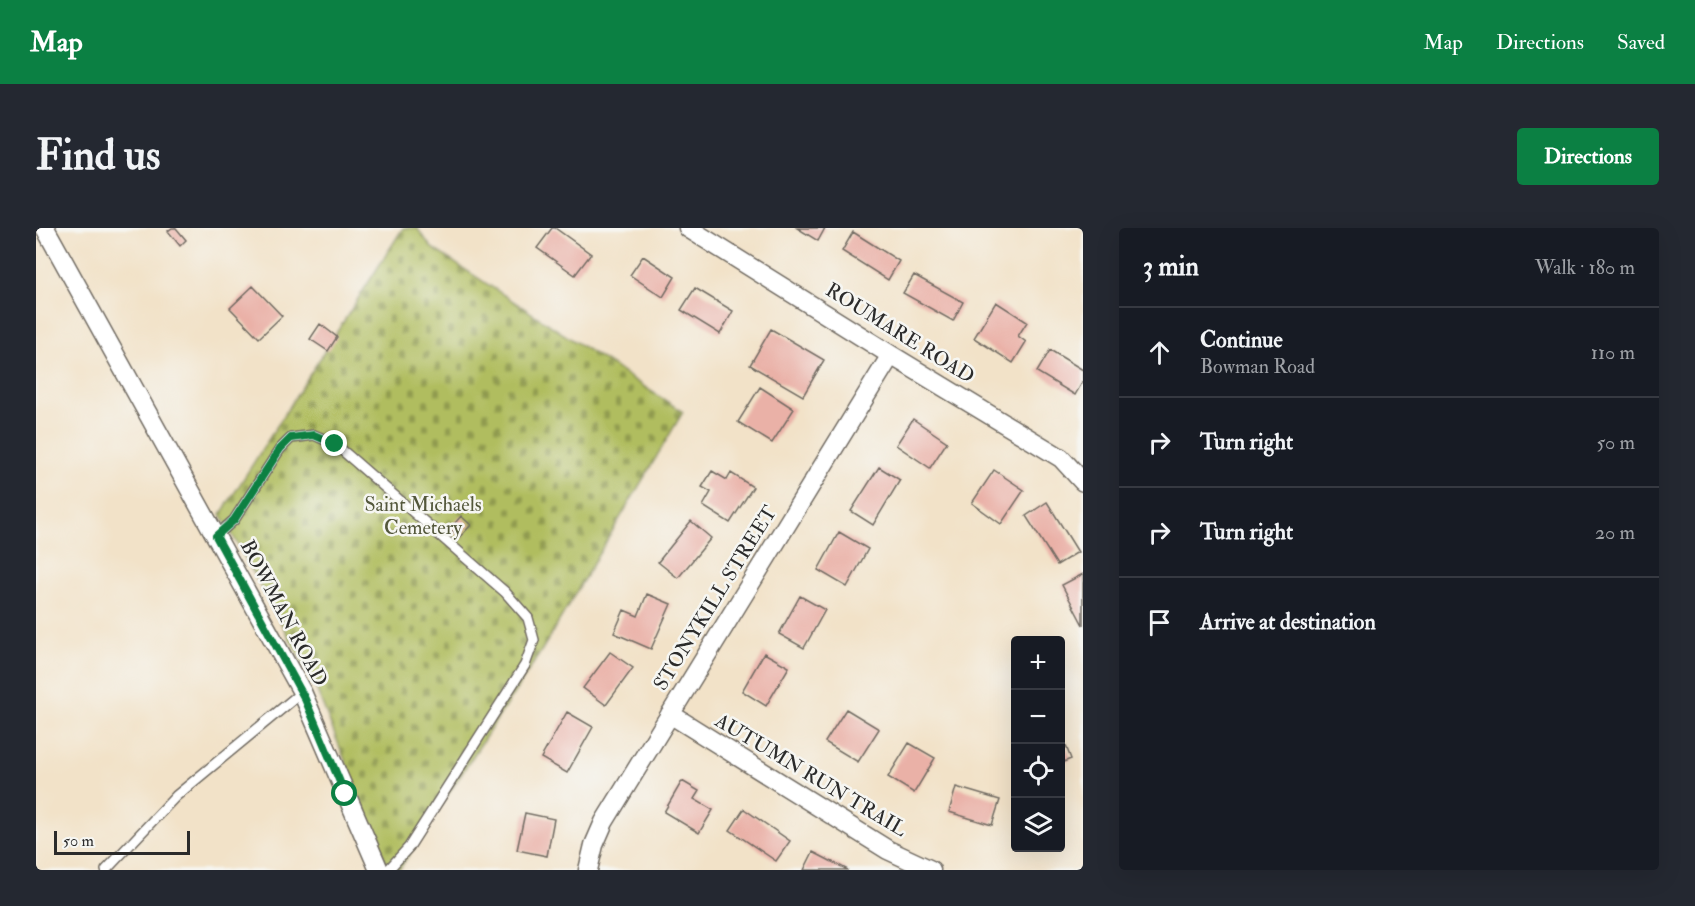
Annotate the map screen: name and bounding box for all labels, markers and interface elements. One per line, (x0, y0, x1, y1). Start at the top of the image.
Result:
text: Map (30, 25, 83, 60)
text: Map (1423, 29, 1463, 56)
text: Directions (1496, 29, 1584, 56)
text: Saved (1617, 29, 1665, 56)
button: Directions (1517, 128, 1659, 185)
text: Find us (36, 130, 160, 182)
text: 3 min (1143, 251, 1199, 283)
text: Walk · 180 m (1535, 255, 1635, 280)
street label: ROUMARE ROAD (821, 277, 979, 389)
text: Continue (1200, 326, 1283, 354)
icon: ahead (1143, 336, 1176, 369)
text: 110 m (1591, 340, 1635, 365)
text: Bowman Road (1200, 354, 1315, 379)
icon: right (1143, 426, 1176, 459)
text: Turn right (1200, 428, 1293, 456)
route end (321, 430, 347, 456)
text: 50 m (1596, 430, 1635, 455)
park label: Saint Michaels Cemetery (364, 492, 482, 540)
street label: STONYKILL STREET (648, 501, 782, 695)
icon: right (1143, 516, 1176, 549)
text: Turn right (1200, 518, 1293, 546)
text: 20 m (1595, 520, 1635, 545)
street label: BOWMAN ROAD (235, 535, 333, 691)
icon: arrive (1143, 606, 1176, 639)
text: Arrive at destination (1200, 608, 1376, 636)
map controls (1011, 636, 1065, 852)
button: + (1011, 636, 1065, 690)
button: − (1011, 690, 1065, 744)
street label: AUTUMN RUN TRAIL (710, 707, 912, 842)
button: locate (1011, 744, 1065, 798)
route start (331, 780, 357, 806)
button: layers (1011, 798, 1065, 852)
scale bar (54, 828, 190, 856)
text: 50 m (63, 831, 94, 851)

